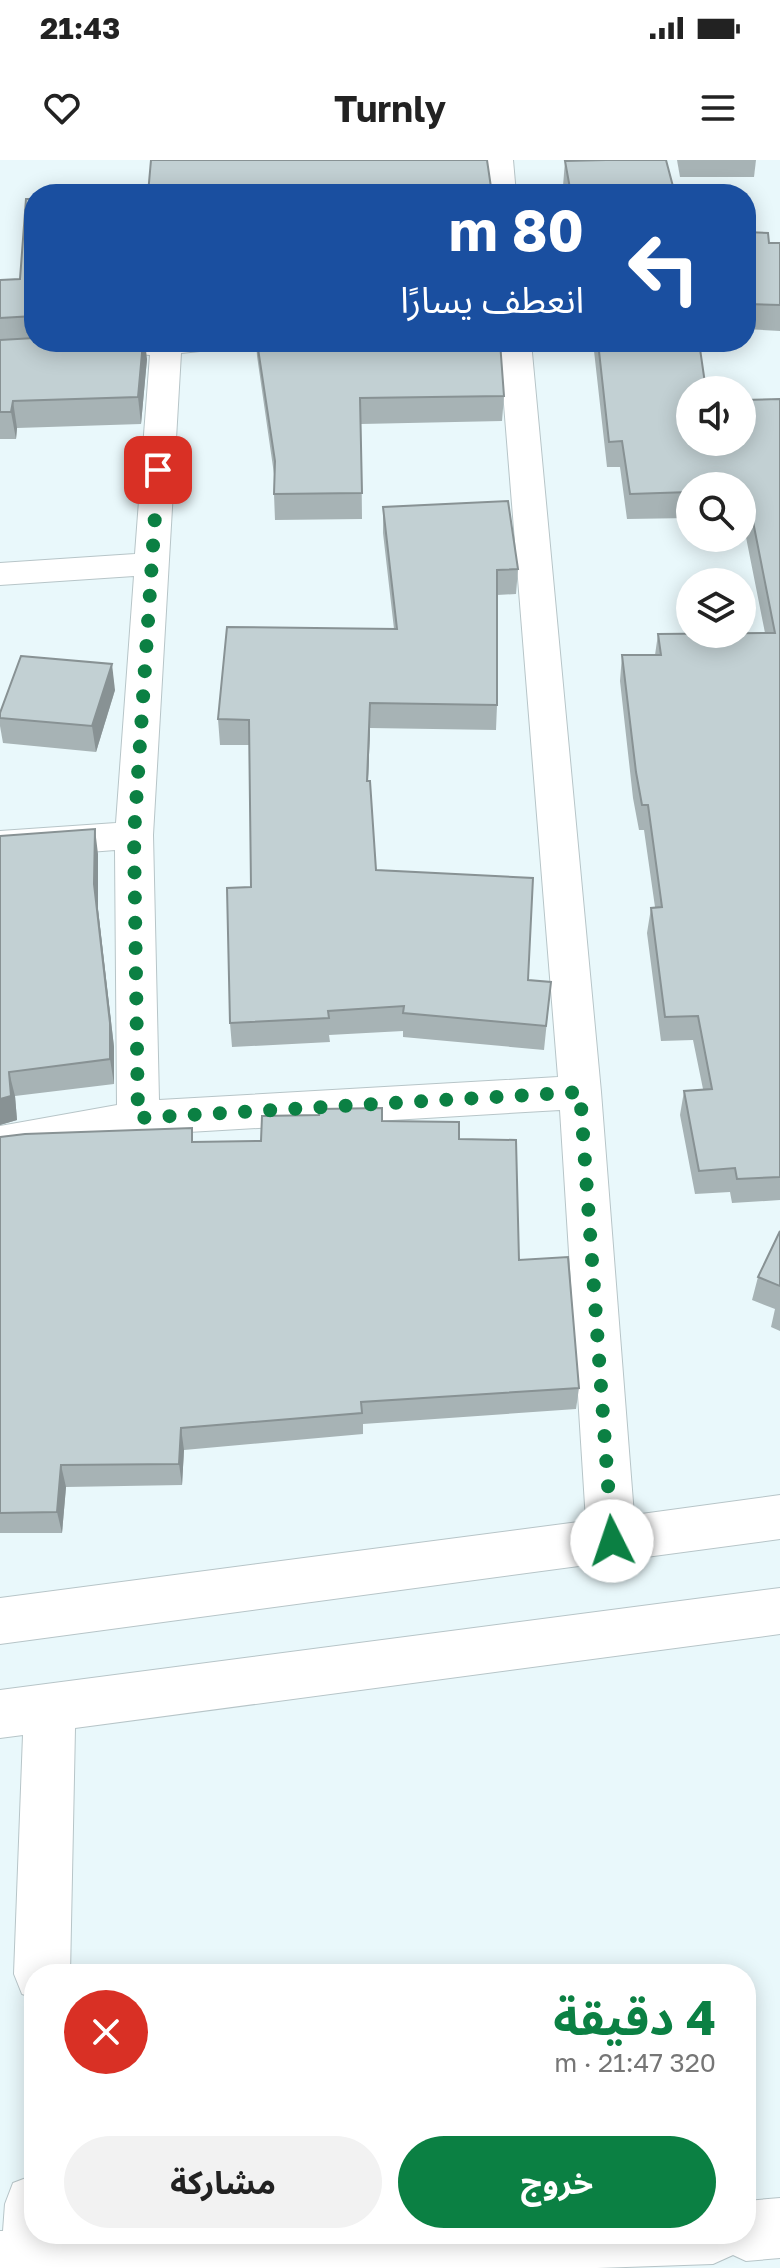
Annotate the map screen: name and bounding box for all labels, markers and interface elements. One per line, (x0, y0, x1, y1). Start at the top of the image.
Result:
text: 21:43 (40, 10, 120, 46)
icon: heart (40, 86, 84, 130)
icon: menu (696, 86, 740, 130)
text: Turnly (334, 87, 446, 130)
text: 80 m (449, 196, 584, 263)
icon: left (612, 216, 716, 320)
text: انعطف يسارًا (400, 278, 584, 321)
map controls (676, 376, 756, 648)
button: sound (676, 376, 756, 456)
pin (124, 436, 192, 504)
icon: arrive (136, 448, 180, 492)
button: search (676, 472, 756, 552)
button: layers (676, 568, 756, 648)
position arrow (570, 1499, 654, 1583)
text: 4 دقيقة (553, 1988, 716, 2046)
button: close (64, 1990, 148, 2074)
text: 320 m · 21:47 (554, 2047, 716, 2078)
button: مشاركة (64, 2136, 382, 2228)
button: خروج (398, 2136, 716, 2228)

